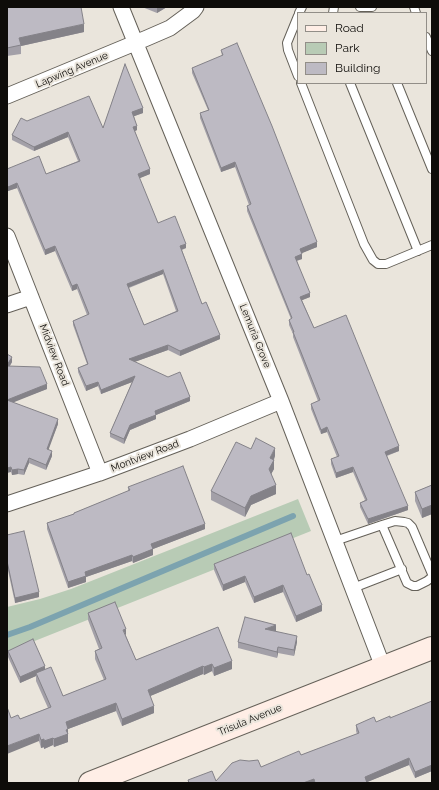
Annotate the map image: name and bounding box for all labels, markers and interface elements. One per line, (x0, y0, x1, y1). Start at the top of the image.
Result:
legend (297, 12, 427, 84)
text: Road (335, 21, 364, 35)
text: Park (335, 41, 360, 55)
street label: Lapwing Avenue (34, 49, 110, 91)
text: Building (335, 61, 381, 75)
street label: Lemuria Grove (237, 302, 273, 370)
street label: Midview Road (37, 322, 71, 388)
street label: Montview Road (109, 438, 181, 474)
street label: Trisula Avenue (216, 702, 284, 738)

